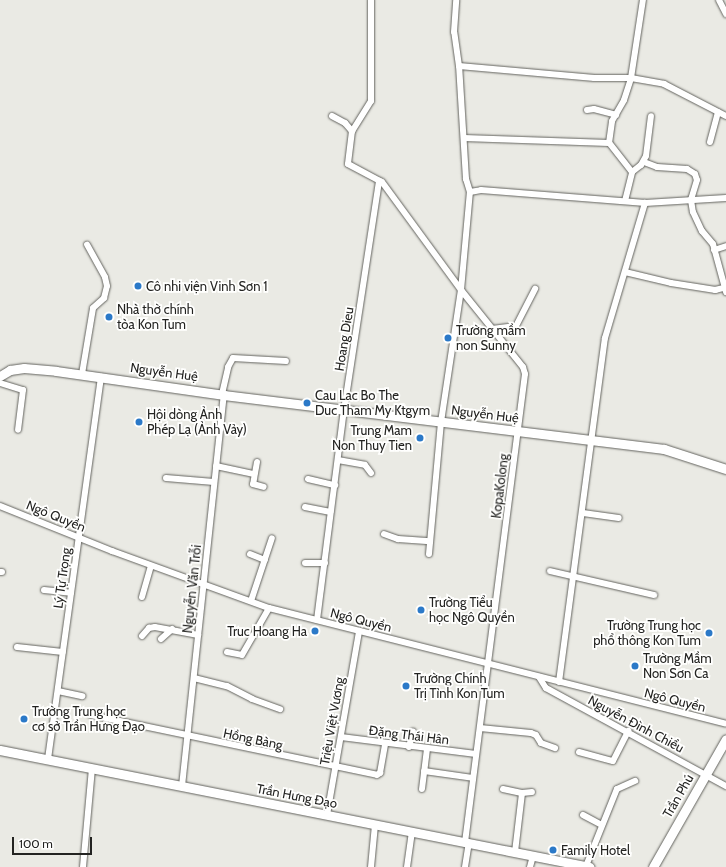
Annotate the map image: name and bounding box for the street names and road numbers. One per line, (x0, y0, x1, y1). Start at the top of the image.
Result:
street label: Hoang Dieu (331, 306, 357, 372)
street label: Nguyễn Huệ (129, 360, 199, 384)
street label: Nguyễn Huệ (450, 402, 520, 426)
street label: KopaKolong (488, 453, 512, 519)
street label: Ngô Quyền (24, 497, 88, 535)
street label: Nguyễn Văn Trỗi (180, 544, 204, 634)
street label: Lý Tự Trọng (50, 547, 74, 609)
street label: Ngô Quyền (329, 605, 393, 635)
street label: Triệu Việt Vương (317, 676, 347, 766)
street label: Ngô Quyền (643, 685, 707, 715)
street label: Nguyễn Đình Chiểu (585, 692, 687, 756)
street label: Đặng Thái Hân (368, 722, 450, 748)
street label: Hồng Bàng (222, 725, 284, 753)
street label: Trần Phú (659, 772, 697, 820)
street label: Trần Hưng Đạo (255, 781, 339, 811)

